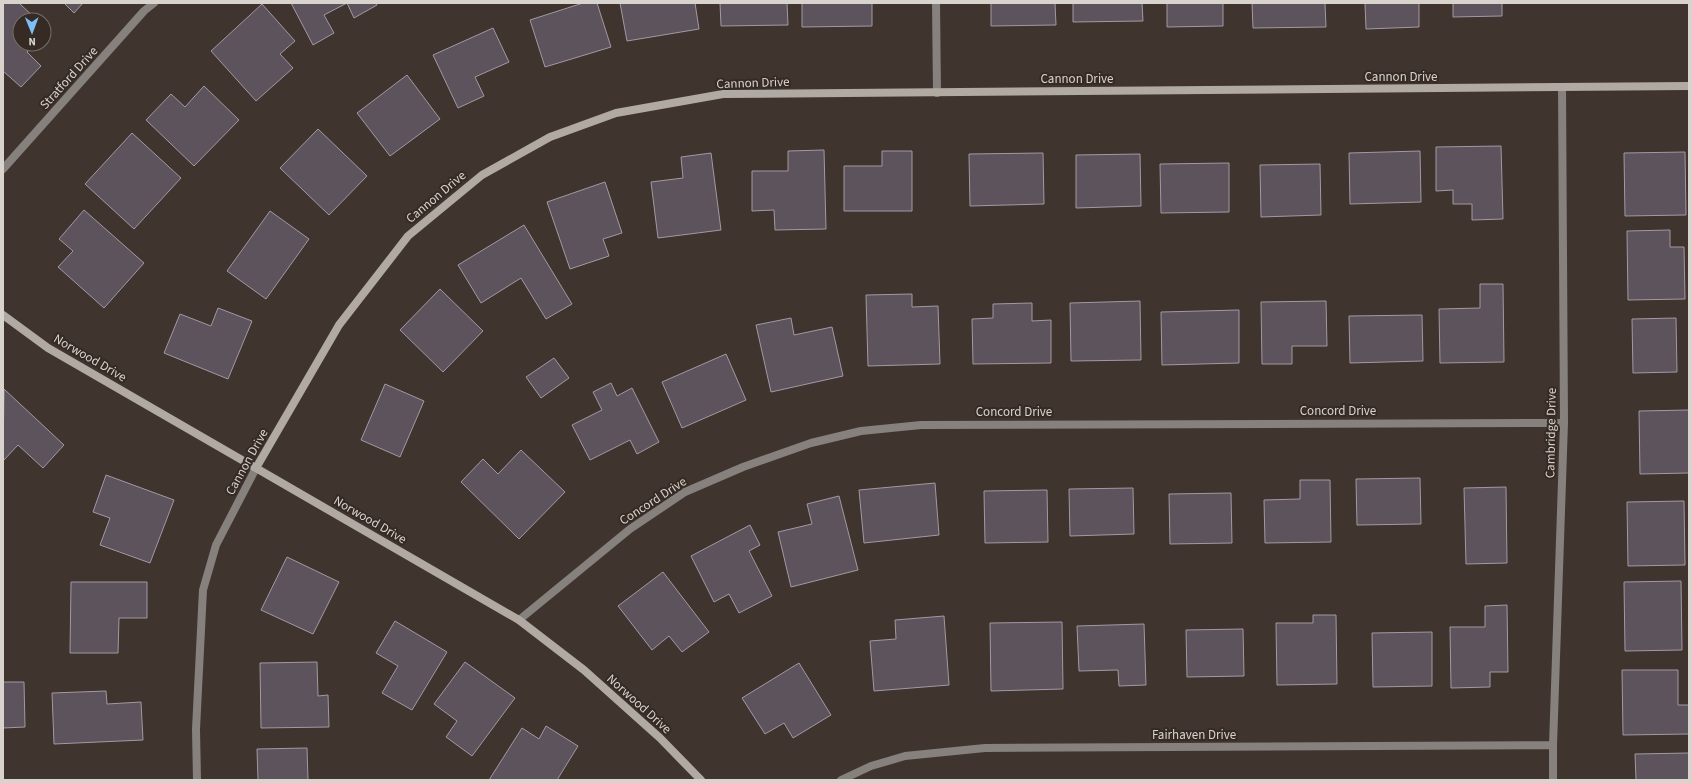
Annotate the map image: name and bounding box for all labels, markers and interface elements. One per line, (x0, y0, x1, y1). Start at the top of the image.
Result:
north arrow (12, 12, 52, 52)
text: N (28, 34, 36, 49)
street label: Stratford Drive (36, 43, 102, 113)
street label: Cannon Drive (1364, 68, 1438, 86)
street label: Cannon Drive (1040, 70, 1114, 88)
street label: Cannon Drive (716, 73, 790, 93)
street label: Cannon Drive (402, 167, 470, 227)
street label: Norwood Drive (50, 330, 130, 386)
street label: Cambridge Drive (1541, 388, 1561, 478)
street label: Concord Drive (1300, 402, 1376, 420)
street label: Concord Drive (976, 403, 1052, 421)
street label: Cannon Drive (221, 426, 273, 498)
street label: Concord Drive (616, 473, 690, 529)
street label: Norwood Drive (330, 492, 410, 548)
street label: Norwood Drive (603, 670, 675, 738)
street label: Fairhaven Drive (1152, 726, 1236, 744)

